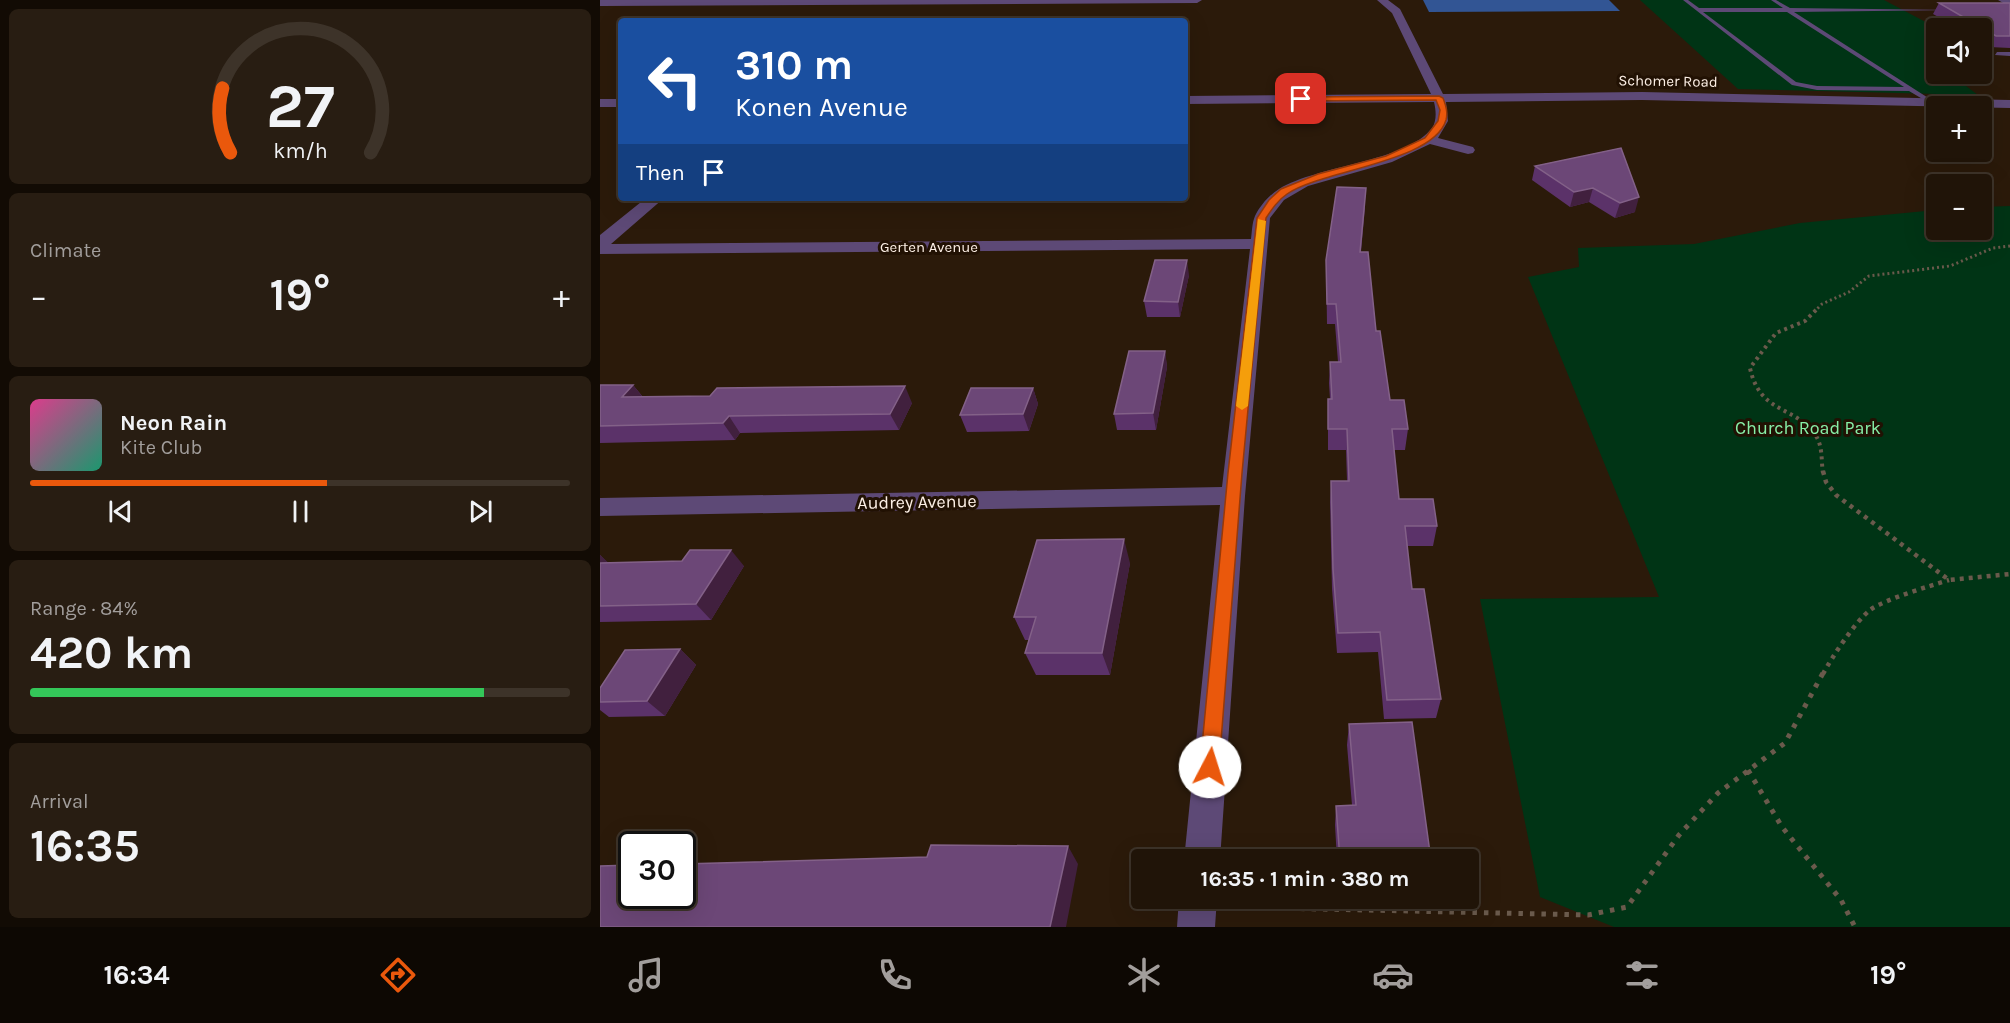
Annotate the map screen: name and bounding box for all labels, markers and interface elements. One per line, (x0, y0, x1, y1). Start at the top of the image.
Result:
map controls (1926, 18, 1992, 240)
button: sound (1926, 18, 1992, 84)
text: 310 m (735, 40, 853, 90)
icon: left (636, 42, 714, 120)
text: 27 (266, 70, 334, 143)
street label: Schomer Road (1618, 71, 1718, 91)
pin (1275, 73, 1326, 124)
icon: arrive (1284, 82, 1317, 115)
text: Konen Avenue (735, 91, 908, 123)
button: + (1926, 96, 1992, 162)
text: km/h (273, 139, 327, 164)
icon: arrive (697, 156, 730, 189)
text: Then (636, 160, 685, 186)
button: − (1926, 174, 1992, 240)
street label: Gerten Avenue (880, 238, 978, 256)
text: Climate (30, 239, 101, 262)
text: 19° (270, 269, 330, 321)
text: − (30, 277, 47, 315)
text: + (553, 277, 570, 315)
text: Neon Rain (120, 410, 227, 436)
park label: Church Road Park (1735, 417, 1881, 439)
text: Kite Club (120, 436, 202, 459)
street label: Audrey Avenue (857, 490, 977, 514)
icon: previous (104, 495, 137, 528)
icon: pause (284, 495, 317, 528)
icon: next (464, 495, 497, 528)
text: Range · 84% (30, 597, 138, 620)
text: 420 km (30, 627, 193, 679)
position arrow (1178, 735, 1242, 799)
text: Arrival (30, 790, 89, 813)
text: 16:35 (30, 820, 140, 872)
speed limit sign: 30 (618, 831, 696, 909)
text: 16:35 · 1 min · 380 m (1201, 866, 1409, 892)
icon: directions (377, 954, 419, 996)
icon: music (625, 954, 667, 996)
icon: phone (874, 954, 916, 996)
icon: climate (1123, 954, 1165, 996)
icon: car (1372, 954, 1414, 996)
icon: filters (1621, 954, 1663, 996)
text: 16:34 (103, 959, 170, 991)
text: 19° (1870, 959, 1907, 991)

